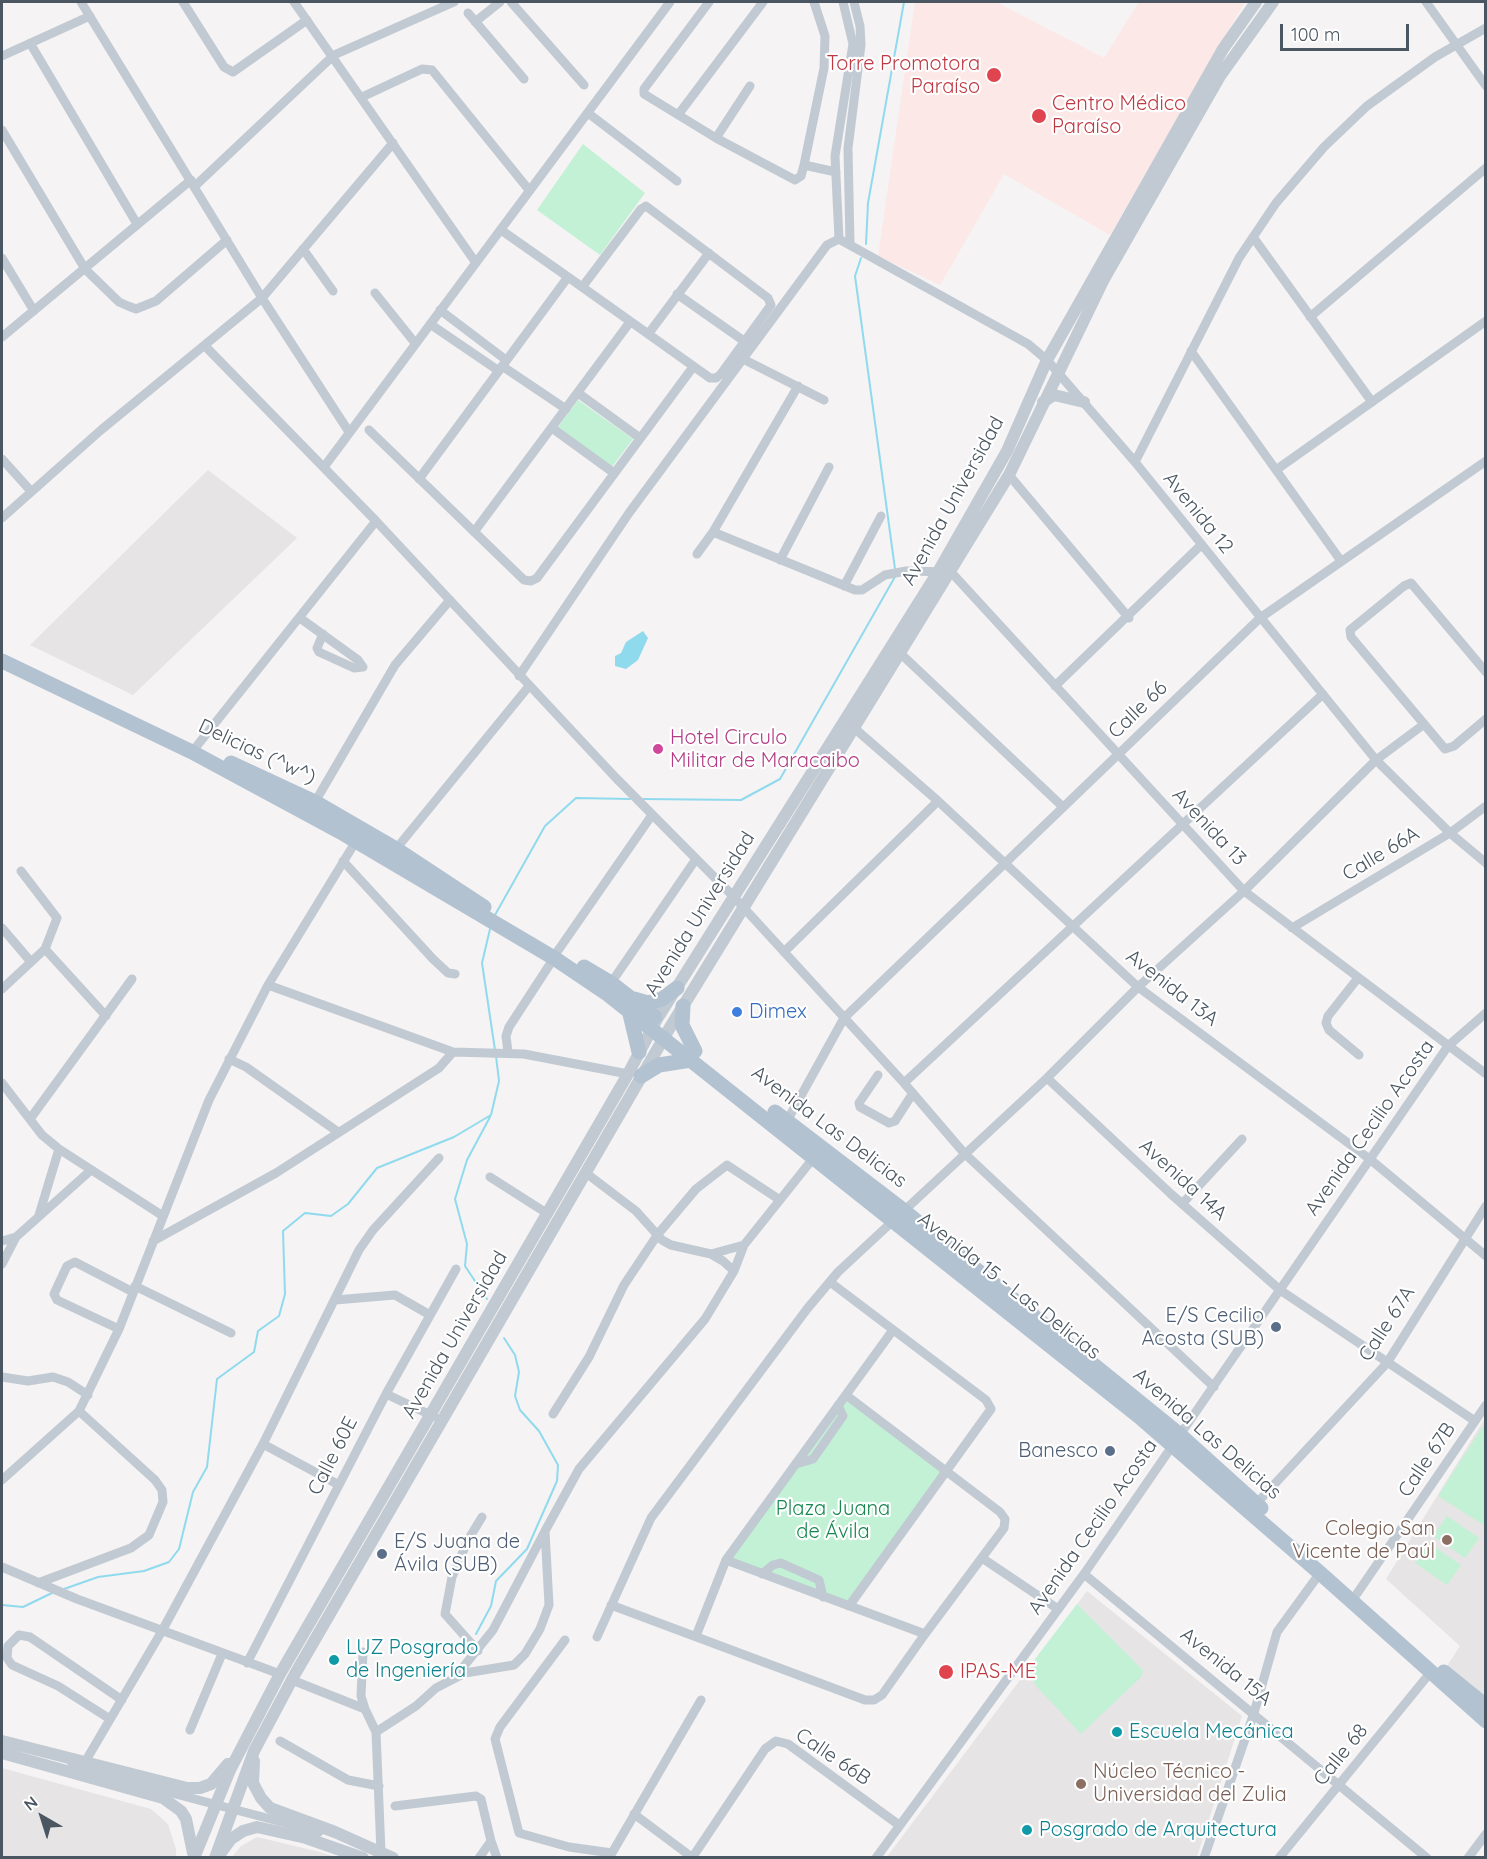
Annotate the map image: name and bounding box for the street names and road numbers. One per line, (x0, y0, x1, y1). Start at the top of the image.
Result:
street label: Avenida Universidad (897, 412, 1009, 590)
street label: Avenida 12 (1158, 467, 1238, 559)
street label: Calle 66 (1104, 676, 1172, 744)
street label: Delicias (^w^) (194, 714, 320, 790)
street label: Avenida 13 (1167, 783, 1251, 871)
street label: Calle 66A (1338, 822, 1424, 886)
street label: Avenida Universidad (640, 827, 760, 1001)
street label: Avenida 13A (1121, 945, 1223, 1031)
street label: Avenida Cecilio Acosta (1300, 1036, 1440, 1220)
street label: Avenida Las Delicias (747, 1061, 911, 1193)
street label: Avenida 14A (1134, 1134, 1232, 1226)
street label: Avenida 15 - Las Delicias (913, 1207, 1105, 1365)
street label: Avenida Universidad (397, 1247, 513, 1423)
street label: Calle 67A (1354, 1282, 1420, 1366)
street label: Avenida Las Delicias (1128, 1363, 1286, 1505)
street label: Calle 60E (303, 1413, 363, 1499)
street label: Calle 67B (1393, 1418, 1461, 1502)
street label: Avenida Cecilio Acosta (1023, 1435, 1163, 1619)
street label: Avenida 15A (1175, 1623, 1277, 1711)
street label: Calle 68 (1309, 1719, 1373, 1791)
street label: Calle 66B (791, 1723, 875, 1791)

